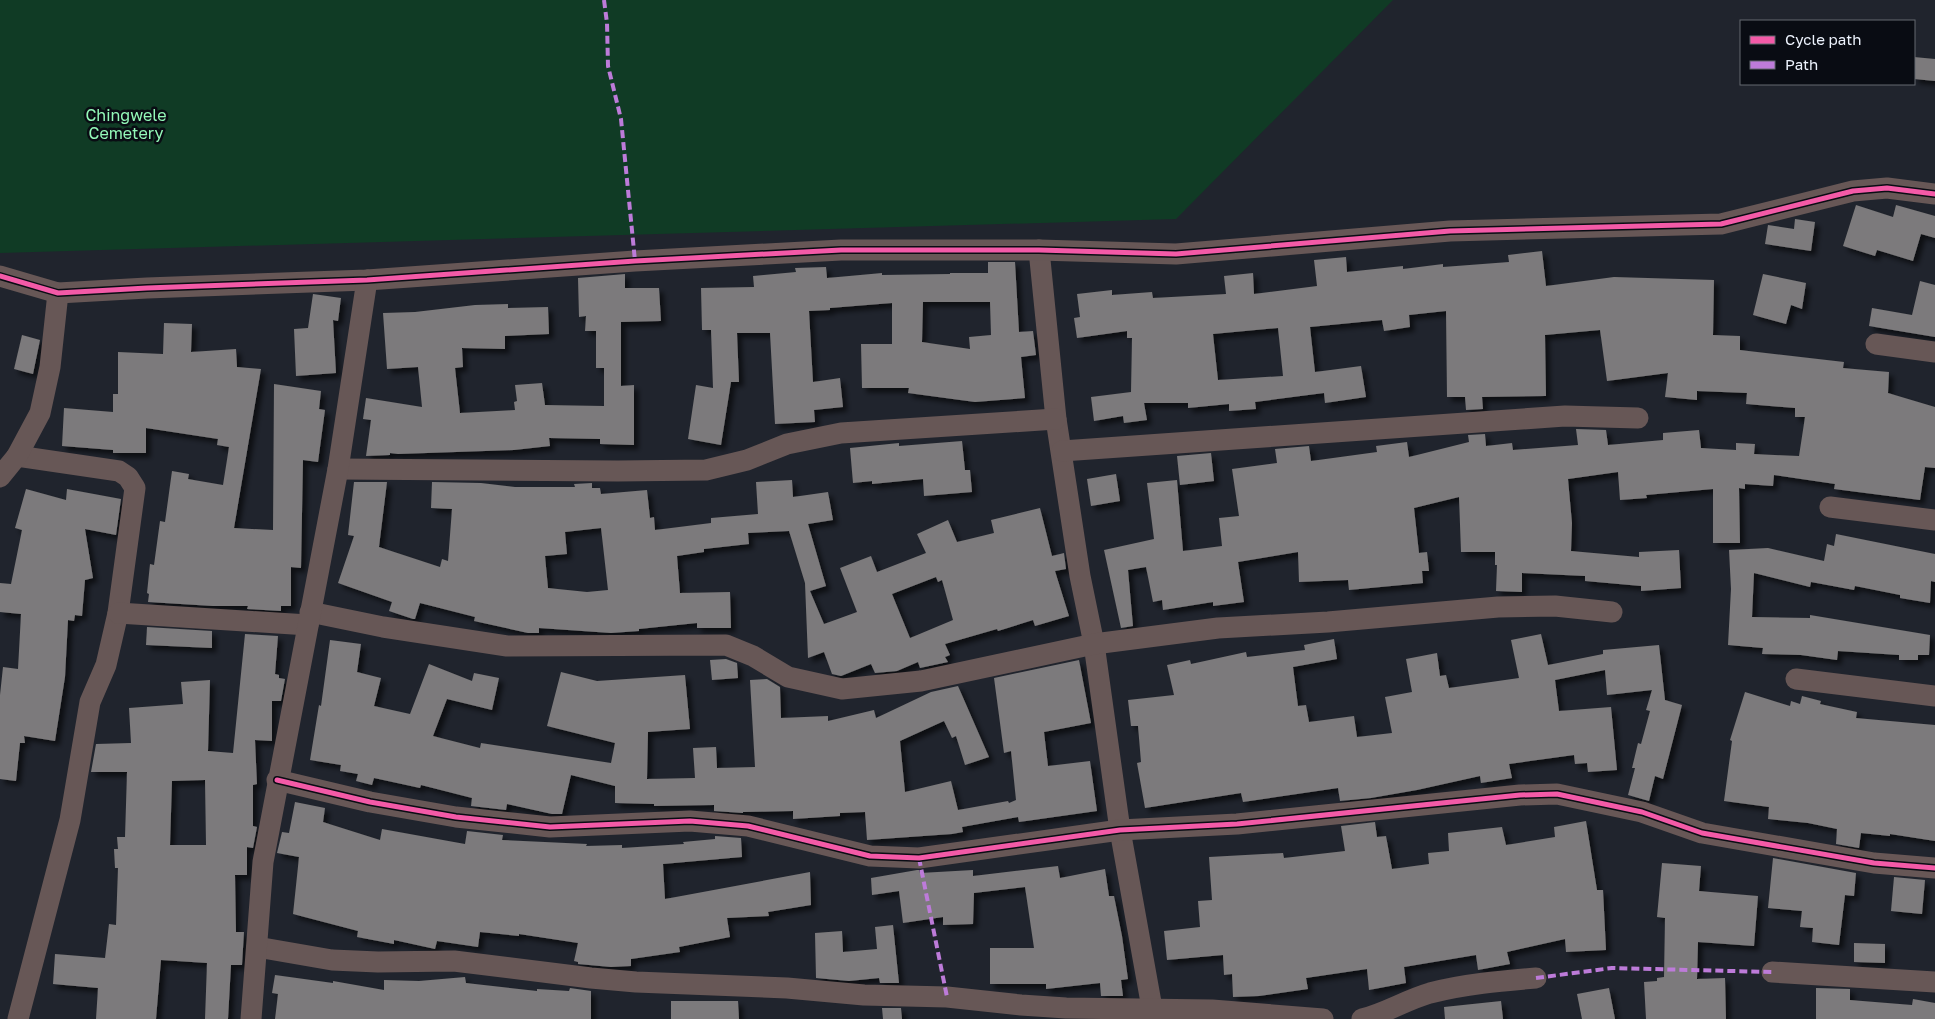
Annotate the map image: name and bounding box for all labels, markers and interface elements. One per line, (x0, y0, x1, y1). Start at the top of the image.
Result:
legend (1740, 20, 1915, 85)
text: Cycle path (1785, 30, 1861, 48)
text: Path (1785, 55, 1818, 73)
park label: Chingwele Cemetery (85, 105, 167, 143)

